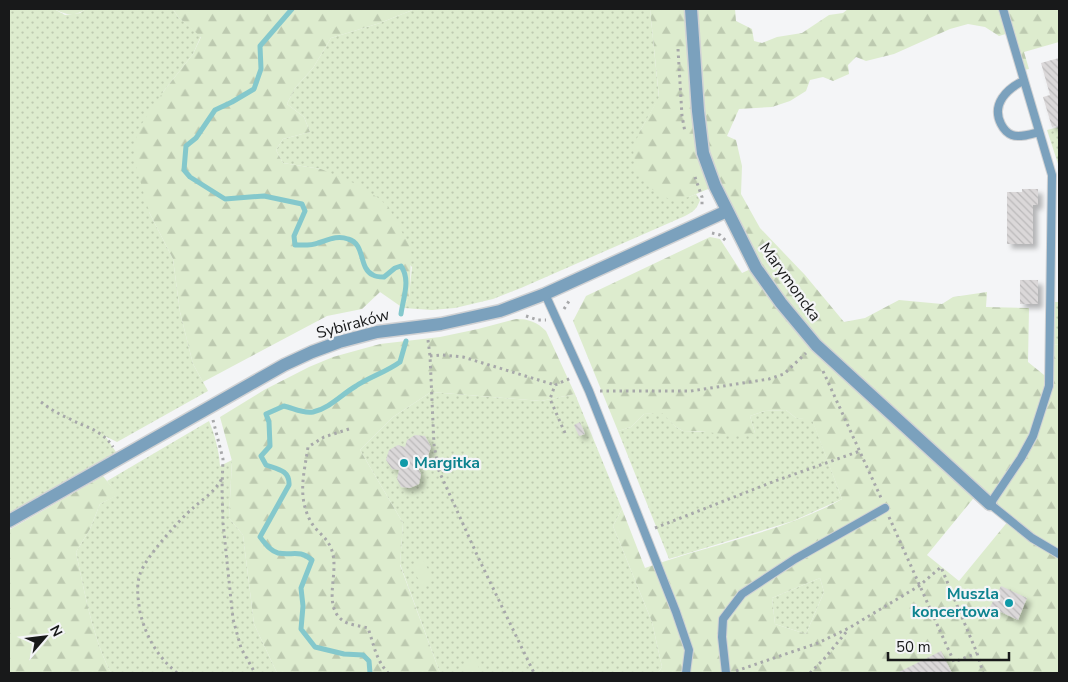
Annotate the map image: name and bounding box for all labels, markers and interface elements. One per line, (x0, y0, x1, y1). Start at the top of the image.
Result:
street label: Marymoncka (754, 238, 826, 326)
street label: Sybiraków (314, 304, 393, 344)
place label: Margitka (414, 452, 480, 474)
marker: Margitka (398, 457, 410, 469)
place label: Muszla koncertowa (912, 583, 999, 623)
marker: Muszla koncertowa (1003, 597, 1015, 609)
north arrow (20, 612, 70, 662)
text: N (45, 622, 67, 640)
scale bar (888, 630, 1009, 662)
text: 50 m (896, 637, 931, 657)

